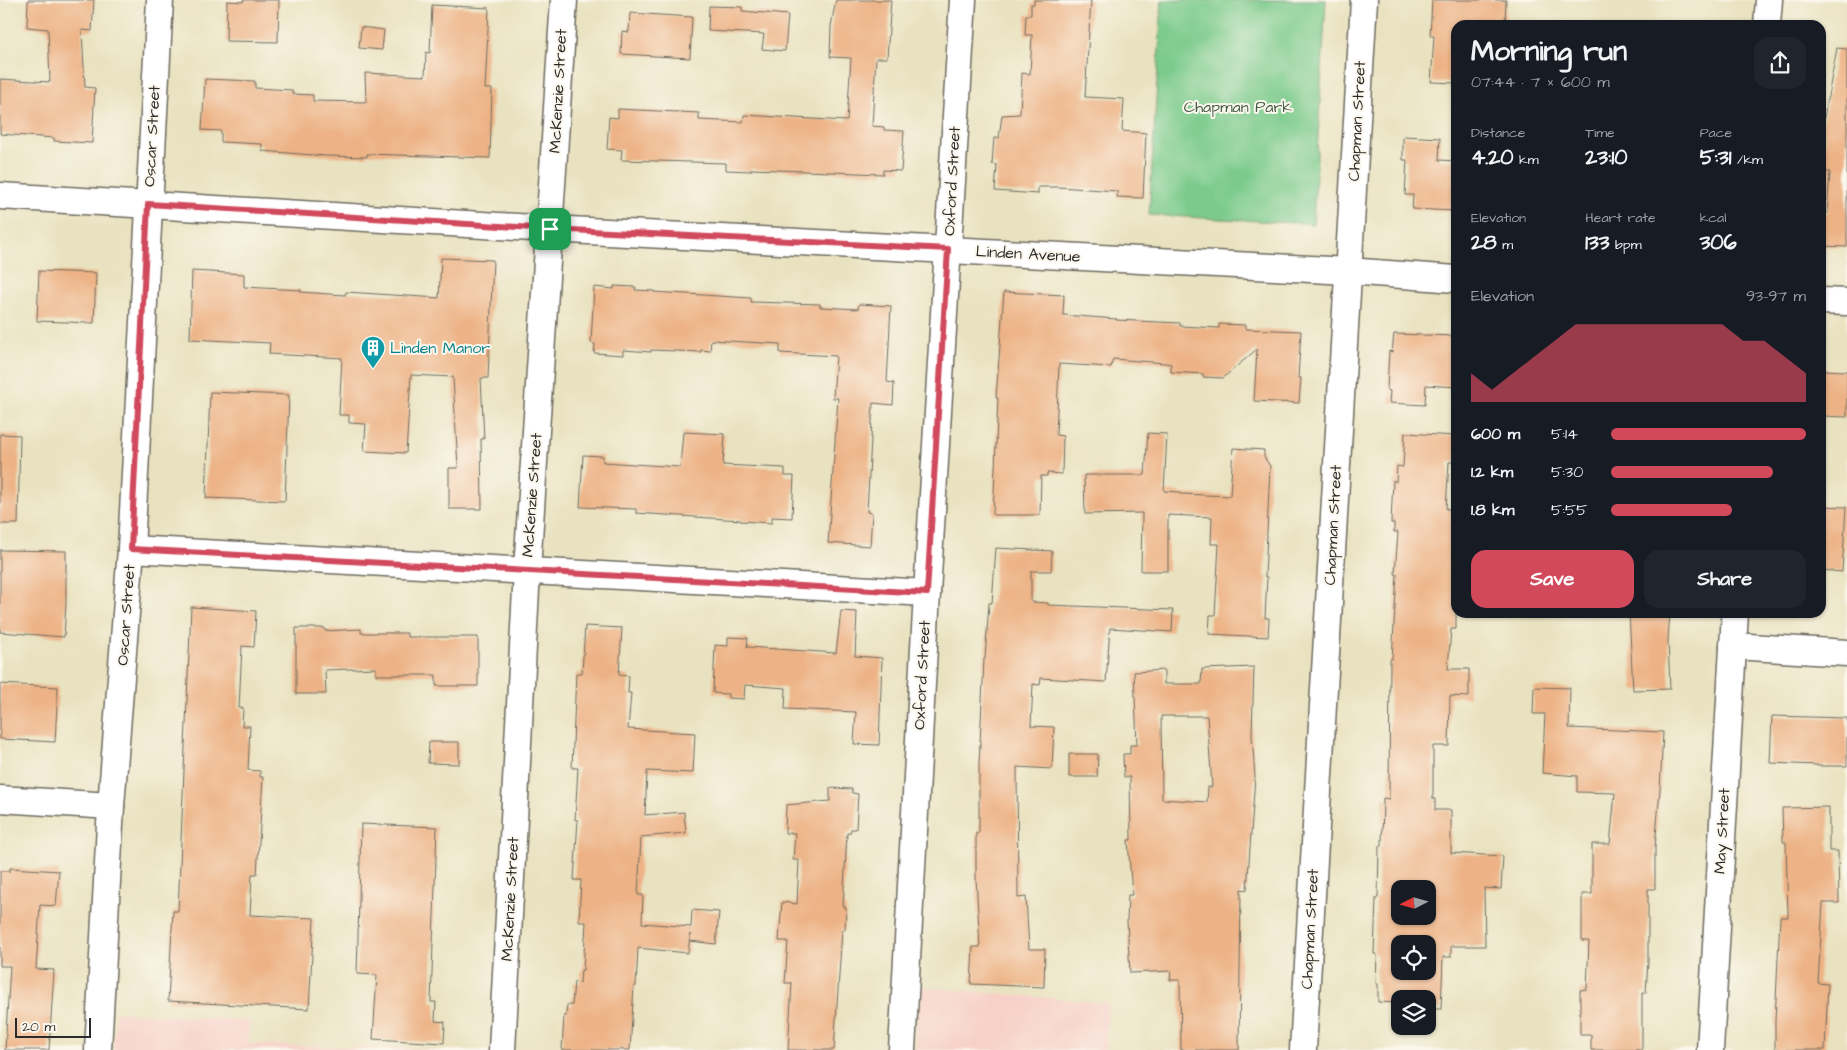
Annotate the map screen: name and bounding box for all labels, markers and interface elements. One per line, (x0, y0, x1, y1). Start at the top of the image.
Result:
street label: McKenzie Street (544, 28, 572, 154)
text: Morning run (1471, 32, 1627, 71)
button: share (1754, 37, 1806, 89)
street label: Chapman Street (1343, 60, 1371, 182)
text: 07:44 · 7 × 600 m (1471, 71, 1610, 93)
street label: Oscar Street (138, 84, 166, 187)
park label: Chapman Park (1184, 96, 1292, 118)
text: Distance (1471, 123, 1525, 143)
text: Time (1585, 123, 1615, 143)
text: Pace (1700, 123, 1732, 143)
street label: Oxford Street (938, 125, 966, 236)
text: 4.20 (1471, 143, 1514, 172)
text: 23:10 (1585, 143, 1627, 172)
text: 5:31 (1700, 143, 1731, 172)
text: km (1514, 150, 1539, 170)
text: /km (1731, 150, 1763, 170)
pin (529, 208, 571, 250)
text: Elevation (1471, 208, 1526, 228)
text: Heart rate (1585, 208, 1656, 228)
text: kcal (1700, 208, 1726, 228)
icon: arrive (536, 215, 564, 243)
text: 28 (1471, 228, 1497, 257)
text: 133 (1585, 228, 1609, 257)
text: 306 (1700, 228, 1737, 257)
text: m (1497, 235, 1513, 255)
text: bpm (1609, 235, 1642, 255)
street label: Linden Avenue (975, 240, 1081, 268)
text: Elevation (1471, 285, 1534, 307)
text: 93–97 m (1746, 285, 1806, 307)
building icon: Linden Manor (360, 335, 386, 369)
place label: Linden Manor (390, 337, 490, 359)
text: 600 m (1471, 423, 1520, 445)
text: 5:14 (1551, 423, 1578, 445)
street label: McKenzie Street (517, 432, 547, 558)
text: 1.2 km (1471, 461, 1513, 483)
text: 5:30 (1551, 461, 1583, 483)
street label: Chapman Street (1319, 464, 1347, 586)
text: 1.8 km (1471, 499, 1514, 521)
text: 5:55 (1551, 499, 1588, 521)
button: Save (1471, 550, 1634, 608)
button: Share (1644, 550, 1806, 608)
street label: Oscar Street (111, 563, 141, 666)
street label: Oxford Street (908, 619, 936, 730)
street label: May Street (1709, 787, 1736, 875)
street label: McKenzie Street (496, 836, 524, 962)
street label: Chapman Street (1296, 868, 1324, 990)
north arrow (1391, 880, 1436, 925)
map controls (1391, 880, 1436, 1035)
button: locate (1391, 935, 1436, 980)
button: layers (1391, 990, 1436, 1035)
scale bar (15, 1015, 91, 1038)
text: 20 m (22, 1017, 55, 1037)

